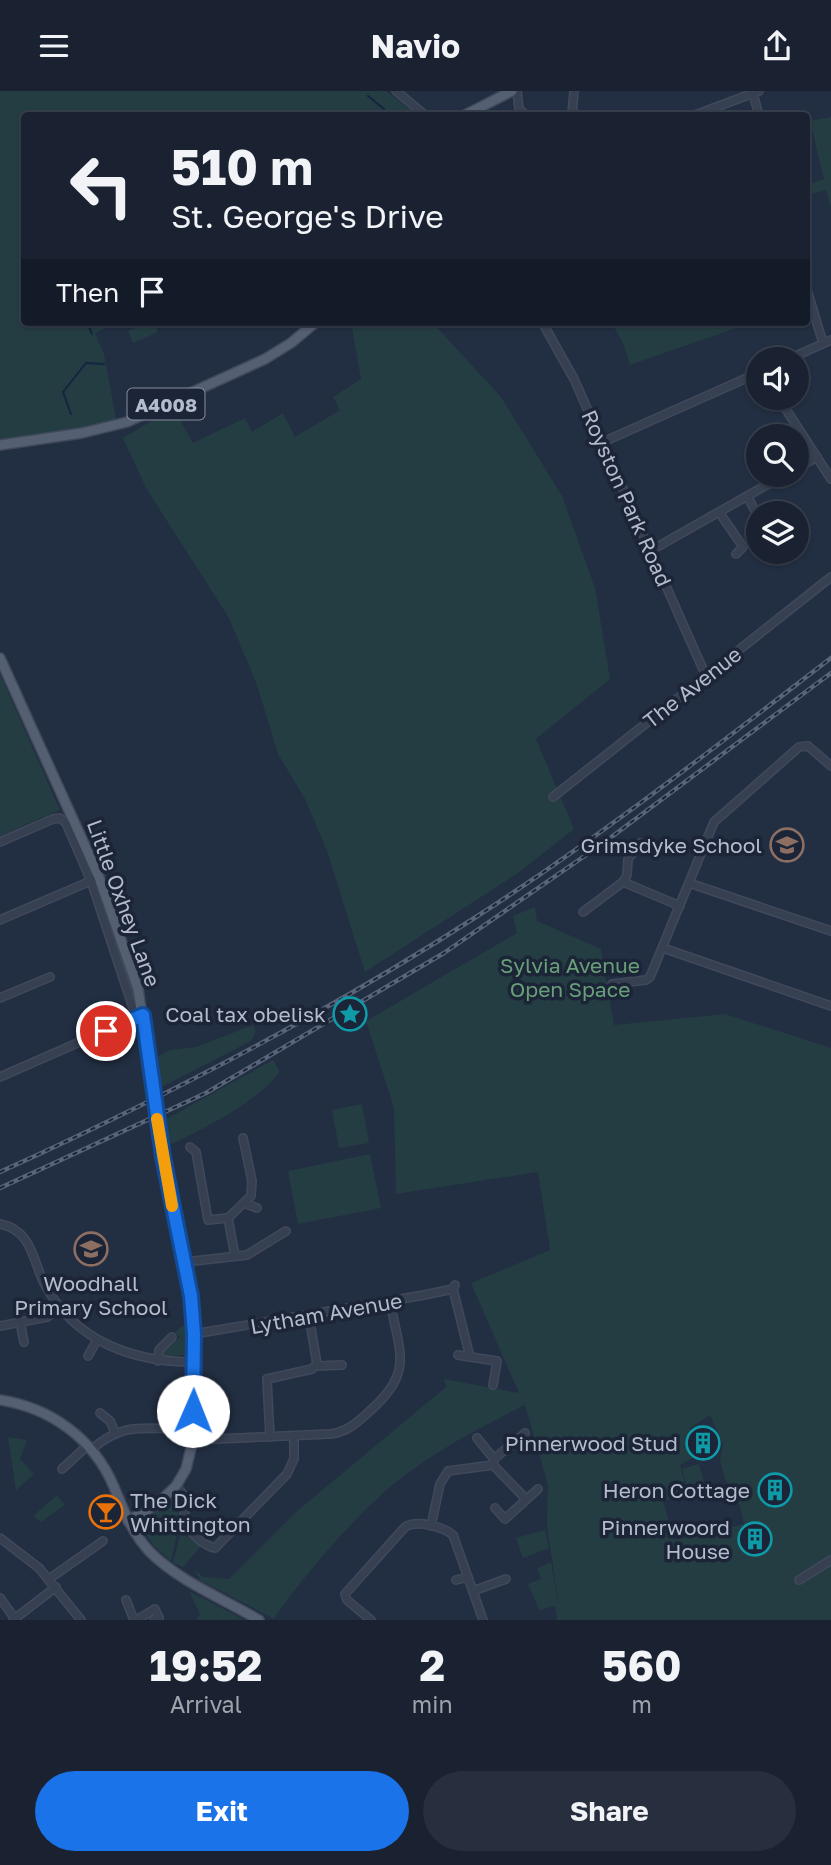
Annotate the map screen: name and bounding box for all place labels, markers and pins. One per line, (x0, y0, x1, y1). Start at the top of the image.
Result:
school or university icon: Grimsdyke School (768, 826, 806, 864)
place label: Grimsdyke School (580, 832, 762, 858)
place icon: Coal tax obelisk (331, 995, 369, 1033)
pin (76, 1001, 136, 1061)
place label: Coal tax obelisk (165, 1001, 326, 1027)
school or university icon: Woodhall Primary School (72, 1230, 110, 1268)
place label: Woodhall Primary School (14, 1270, 168, 1320)
building icon: Pinnerwood Stud (684, 1424, 722, 1462)
place label: Pinnerwood Stud (505, 1430, 678, 1456)
building icon: Heron Cottage (756, 1471, 794, 1509)
place label: Heron Cottage (603, 1477, 750, 1503)
place label: The Dick Whittington (130, 1487, 251, 1537)
bar icon: The Dick Whittington (87, 1493, 125, 1531)
place label: Pinnerwoord House (601, 1514, 730, 1564)
building icon: Pinnerwoord House (736, 1520, 774, 1558)

